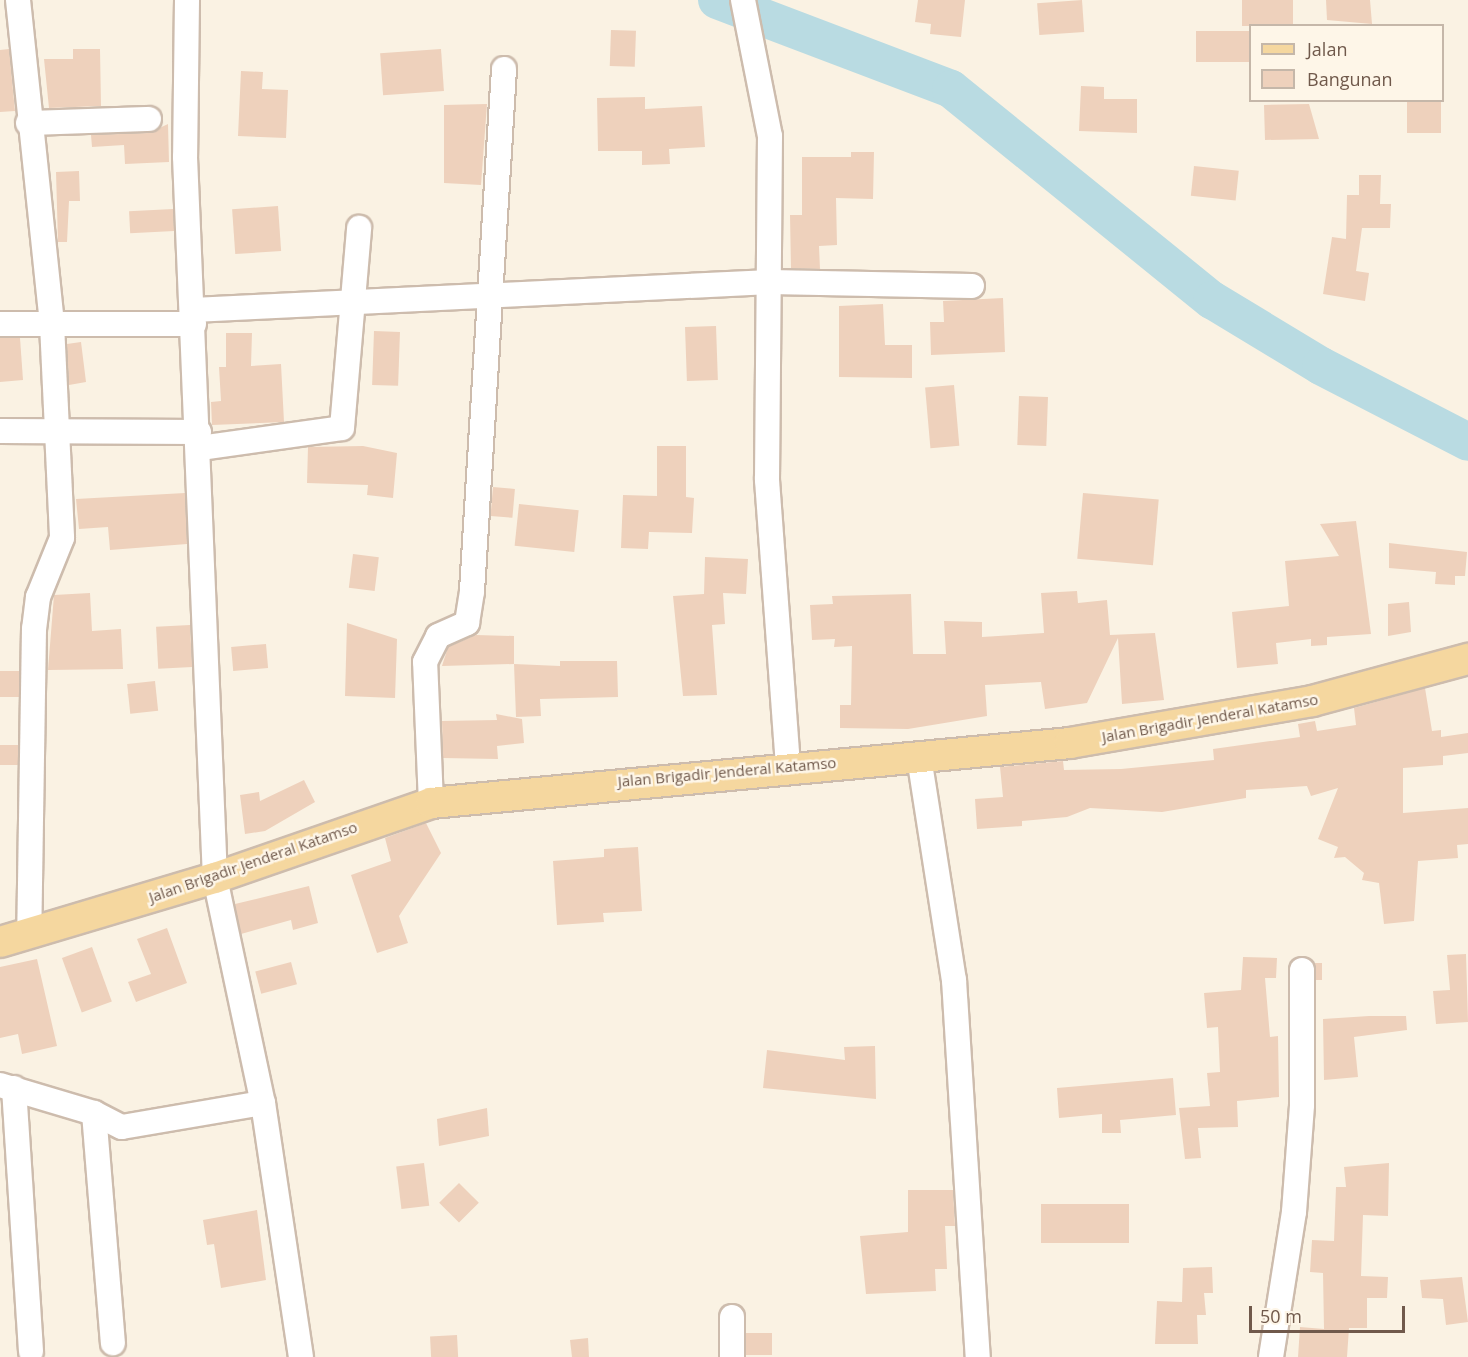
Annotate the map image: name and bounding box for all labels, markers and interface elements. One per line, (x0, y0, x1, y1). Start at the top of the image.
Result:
legend (1249, 24, 1444, 102)
text: Jalan (1307, 37, 1347, 61)
text: Bangunan (1307, 67, 1393, 91)
street label: Jalan Brigadir Jenderal Katamso (1100, 690, 1320, 746)
street label: Jalan Brigadir Jenderal Katamso (617, 753, 837, 791)
street label: Jalan Brigadir Jenderal Katamso (146, 818, 360, 906)
scale bar (1252, 1294, 1408, 1332)
text: 50 m (1260, 1304, 1302, 1328)

